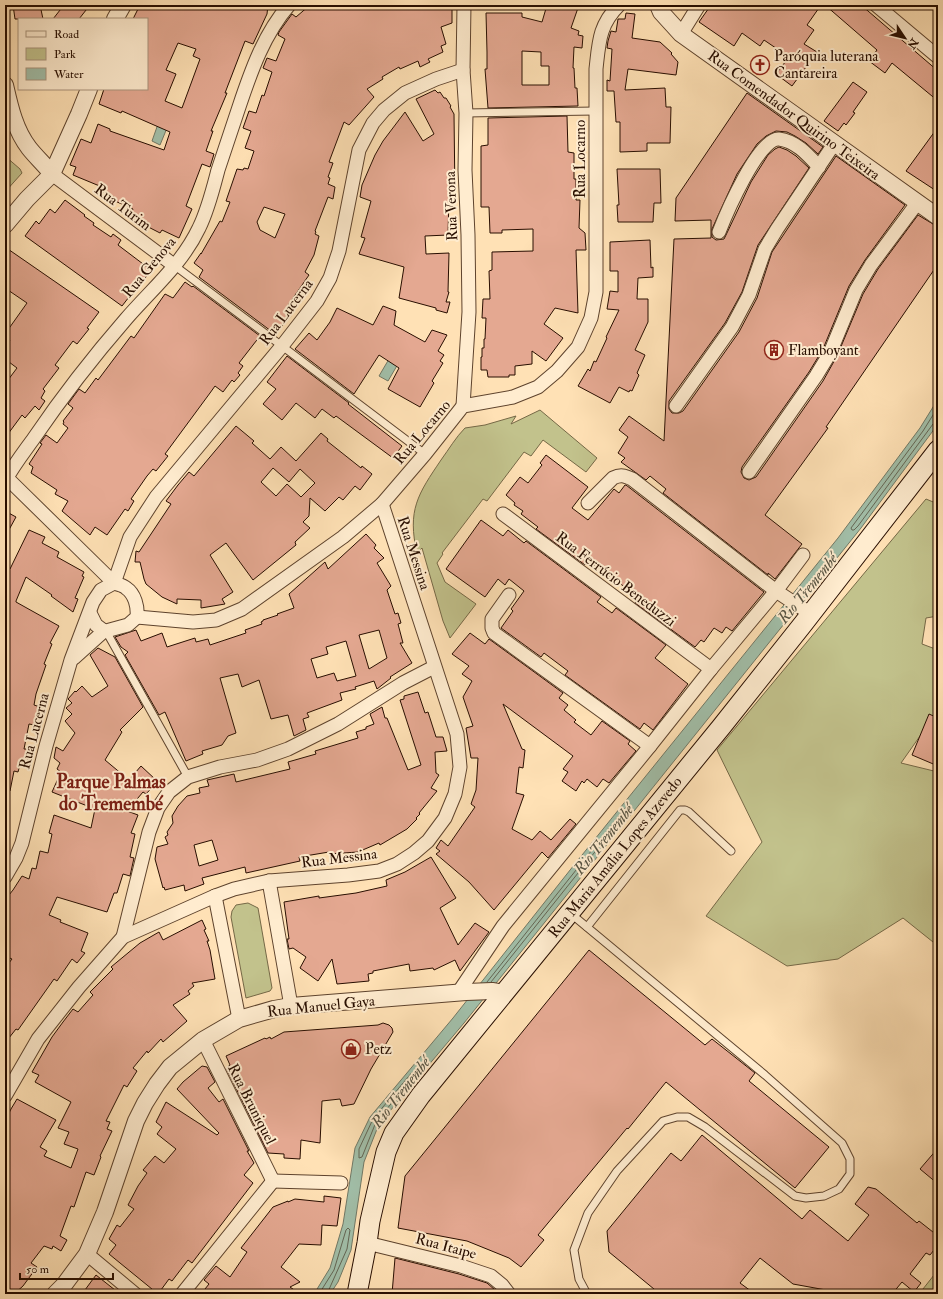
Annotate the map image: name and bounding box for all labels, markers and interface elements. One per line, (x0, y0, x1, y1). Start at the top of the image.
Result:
legend (18, 18, 148, 90)
north arrow (885, 18, 925, 58)
text: Road (54, 27, 79, 42)
text: N (904, 35, 922, 52)
street label: Rua Comendador Quirino Teixeira (704, 46, 884, 185)
text: Park (54, 47, 76, 62)
place label: Paróquia luterana Cantareira (774, 47, 879, 83)
church icon: Paróquia luterana Cantareira (749, 54, 771, 76)
text: Water (53, 67, 84, 82)
street label: Rua Locarno (571, 120, 590, 198)
street label: Rua Verona (441, 170, 462, 241)
street label: Rua Turim (91, 180, 155, 235)
street label: Rua Genova (118, 232, 181, 302)
street label: Rua Lucerna (255, 275, 318, 349)
building icon: Flamboyant (763, 339, 785, 361)
place label: Flamboyant (788, 341, 859, 360)
street label: Rua Locarno (390, 396, 455, 469)
street label: Rua Messina (393, 514, 435, 593)
street label: Rua Ferrúcio Beneduzzi (552, 528, 680, 631)
water label: Rio Tremembé (773, 547, 844, 628)
street label: Rua Lucerna (15, 690, 54, 771)
district label: Parque Palmas do Tremembé (56, 770, 166, 816)
street label: Rua Maria Amália Lopes Azevedo (544, 773, 687, 943)
water label: Rio Tremembé (569, 798, 640, 879)
street label: Rua Messina (300, 844, 379, 873)
street label: Rua Manuel Gaya (266, 991, 377, 1022)
shop icon: Petz (340, 1038, 362, 1060)
place label: Petz (365, 1040, 392, 1059)
water label: Rio Tremembé (366, 1051, 436, 1133)
street label: Rua Bruniquel (223, 1061, 280, 1148)
street label: Rua Itaipe (413, 1229, 478, 1265)
scale bar (20, 1255, 113, 1281)
text: 50 m (26, 1262, 50, 1277)

